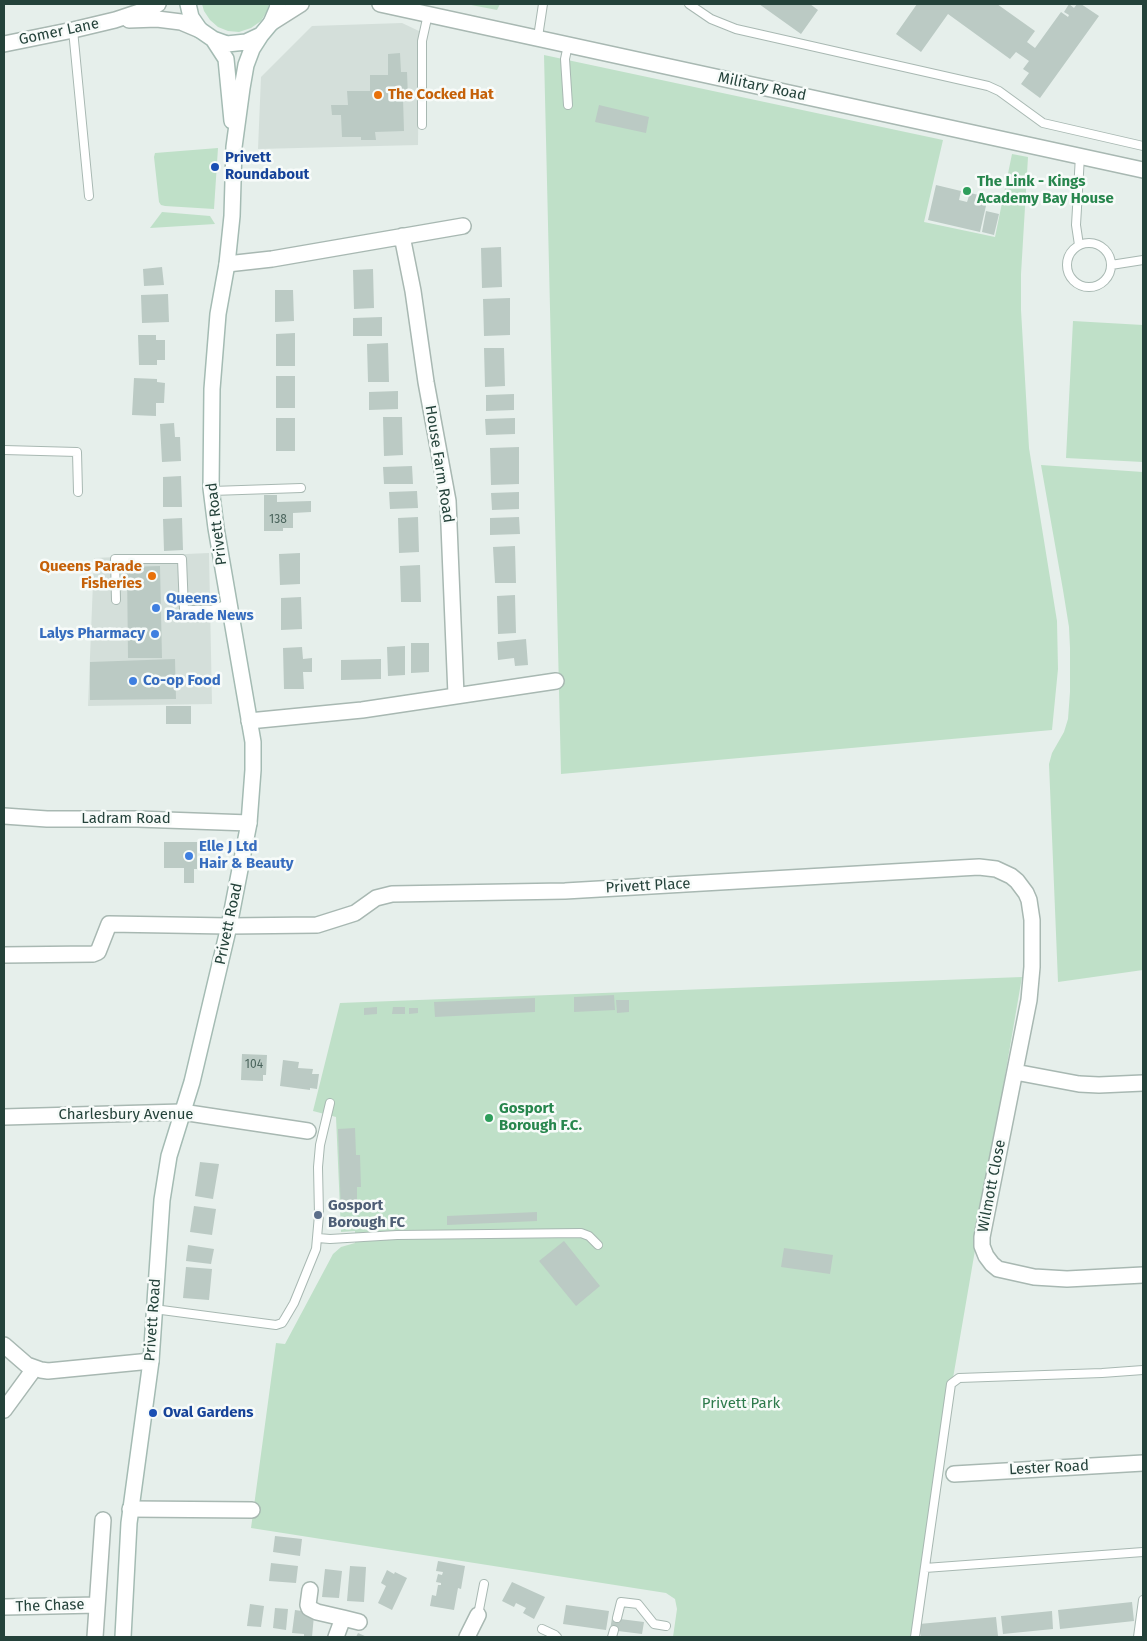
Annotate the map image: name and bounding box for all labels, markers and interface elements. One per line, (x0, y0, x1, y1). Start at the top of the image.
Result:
street label: Gomer Lane (17, 15, 101, 49)
street label: Military Road (716, 69, 808, 105)
place label: The Cocked Hat (388, 86, 494, 104)
marker: The Cocked Hat (372, 89, 384, 101)
place label: Privett Roundabout (225, 149, 309, 184)
marker: Privett Roundabout (209, 161, 221, 173)
place label: The Link - Kings Academy Bay House (977, 173, 1114, 208)
marker: The Link - Kings Academy Bay House (961, 185, 973, 197)
street label: House Farm Road (421, 404, 457, 524)
street label: Privett Road (203, 482, 231, 566)
house number: 138 (269, 513, 287, 527)
place label: Queens Parade Fisheries (40, 558, 142, 593)
marker: Queens Parade Fisheries (146, 570, 158, 582)
place label: Queens Parade News (166, 590, 254, 625)
marker: Queens Parade News (150, 602, 162, 614)
place label: Lalys Pharmacy (39, 625, 145, 643)
marker: Lalys Pharmacy (149, 628, 161, 640)
place label: Co-op Food (143, 672, 221, 690)
marker: Co-op Food (127, 675, 139, 687)
street label: Ladram Road (81, 810, 171, 828)
place label: Elle J Ltd Hair & Beauty (199, 838, 294, 873)
marker: Elle J Ltd Hair & Beauty (183, 850, 195, 862)
street label: Privett Place (605, 875, 691, 897)
street label: Privett Road (212, 881, 246, 967)
house number: 104 (245, 1058, 263, 1072)
place label: Gosport Borough F.C. (499, 1100, 582, 1135)
street label: Charlesbury Avenue (58, 1106, 194, 1124)
marker: Gosport Borough F.C. (483, 1112, 495, 1124)
street label: Wilmott Close (974, 1138, 1010, 1234)
place label: Gosport Borough FC (328, 1197, 405, 1232)
marker: Gosport Borough FC (312, 1209, 324, 1221)
street label: Privett Road (141, 1278, 165, 1362)
park label: Privett Park (702, 1395, 780, 1413)
place label: Oval Gardens (163, 1404, 253, 1422)
marker: Oval Gardens (147, 1407, 159, 1419)
street label: Lester Road (1009, 1457, 1089, 1479)
street label: The Chase (15, 1596, 85, 1616)

